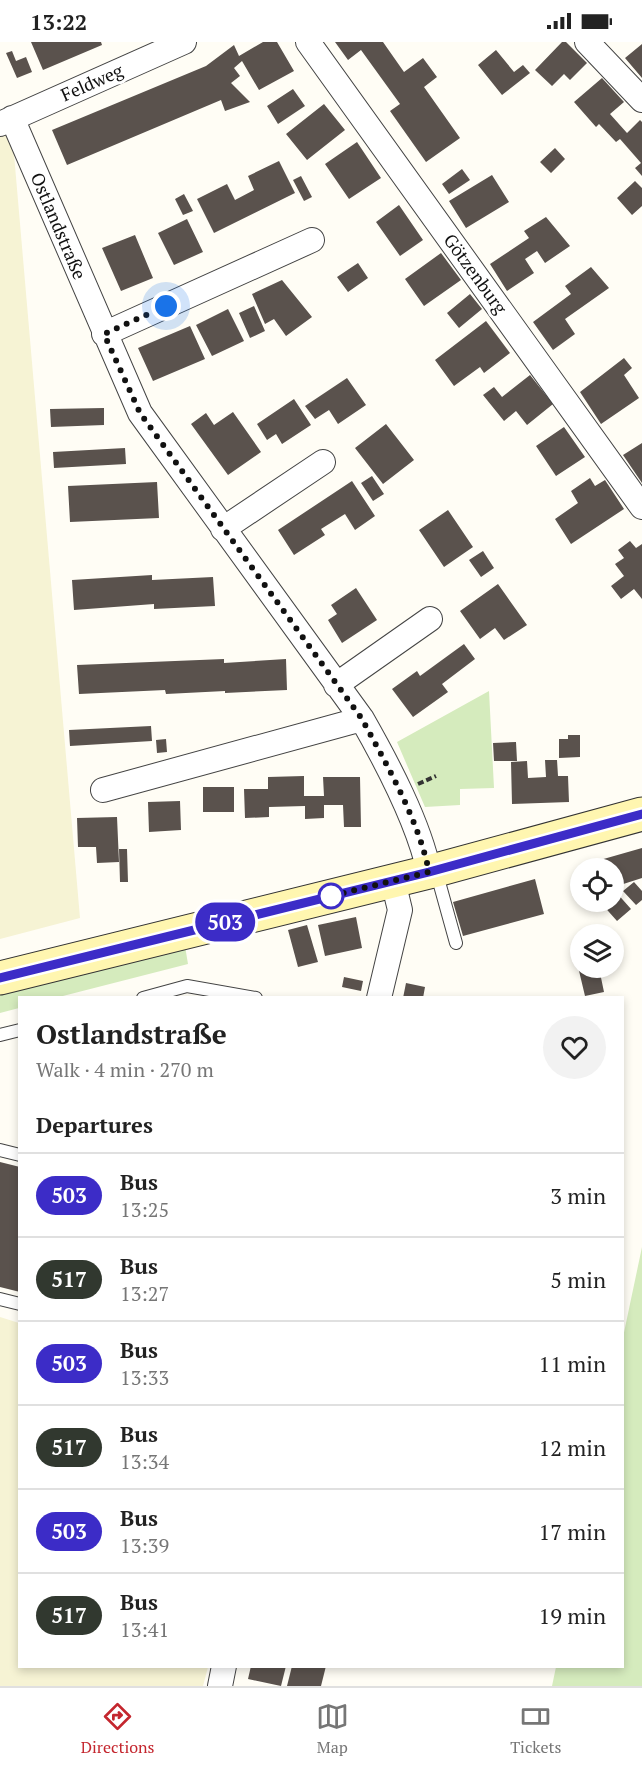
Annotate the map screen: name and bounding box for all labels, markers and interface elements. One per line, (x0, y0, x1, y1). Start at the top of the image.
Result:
text: 13:22 (30, 7, 87, 36)
street label: Feldweg (57, 58, 127, 106)
street label: Ostlandstraße (26, 168, 92, 283)
street label: Götzenburg (439, 228, 513, 319)
your location (151, 291, 181, 321)
map controls (570, 858, 624, 978)
button: locate (570, 858, 624, 912)
unlabelled marker (318, 883, 344, 909)
line badge: 503 (190, 902, 260, 942)
text: 503 (207, 908, 243, 936)
button: layers (570, 924, 624, 978)
text: Ostlandstraße (36, 1015, 227, 1052)
button: heart (543, 1016, 606, 1079)
text: Walk · 4 min · 270 m (36, 1056, 214, 1083)
text: Departures (36, 1110, 153, 1139)
text: Bus (120, 1167, 158, 1196)
text: 503 (51, 1181, 87, 1209)
text: 3 min (550, 1181, 606, 1210)
text: 13:25 (120, 1196, 169, 1223)
text: Bus (120, 1251, 158, 1280)
text: 517 (51, 1265, 87, 1293)
text: 5 min (550, 1265, 606, 1294)
text: 13:27 (120, 1280, 169, 1307)
text: Bus (120, 1335, 158, 1364)
text: 503 (51, 1349, 87, 1377)
text: 11 min (539, 1349, 606, 1378)
text: 13:33 (120, 1364, 169, 1391)
text: Bus (120, 1419, 158, 1448)
text: 517 (51, 1433, 87, 1461)
text: 12 min (539, 1433, 606, 1462)
text: 13:34 (120, 1448, 169, 1475)
text: Bus (120, 1503, 158, 1532)
text: 503 (51, 1517, 87, 1545)
text: 17 min (539, 1517, 606, 1546)
text: 13:39 (120, 1532, 169, 1559)
text: Bus (120, 1587, 158, 1616)
text: 517 (51, 1601, 87, 1629)
text: 19 min (539, 1601, 606, 1630)
text: 13:41 (120, 1616, 169, 1643)
tab: Directions (81, 1700, 154, 1758)
tab: Map (316, 1700, 349, 1758)
tab: Tickets (510, 1700, 561, 1758)

